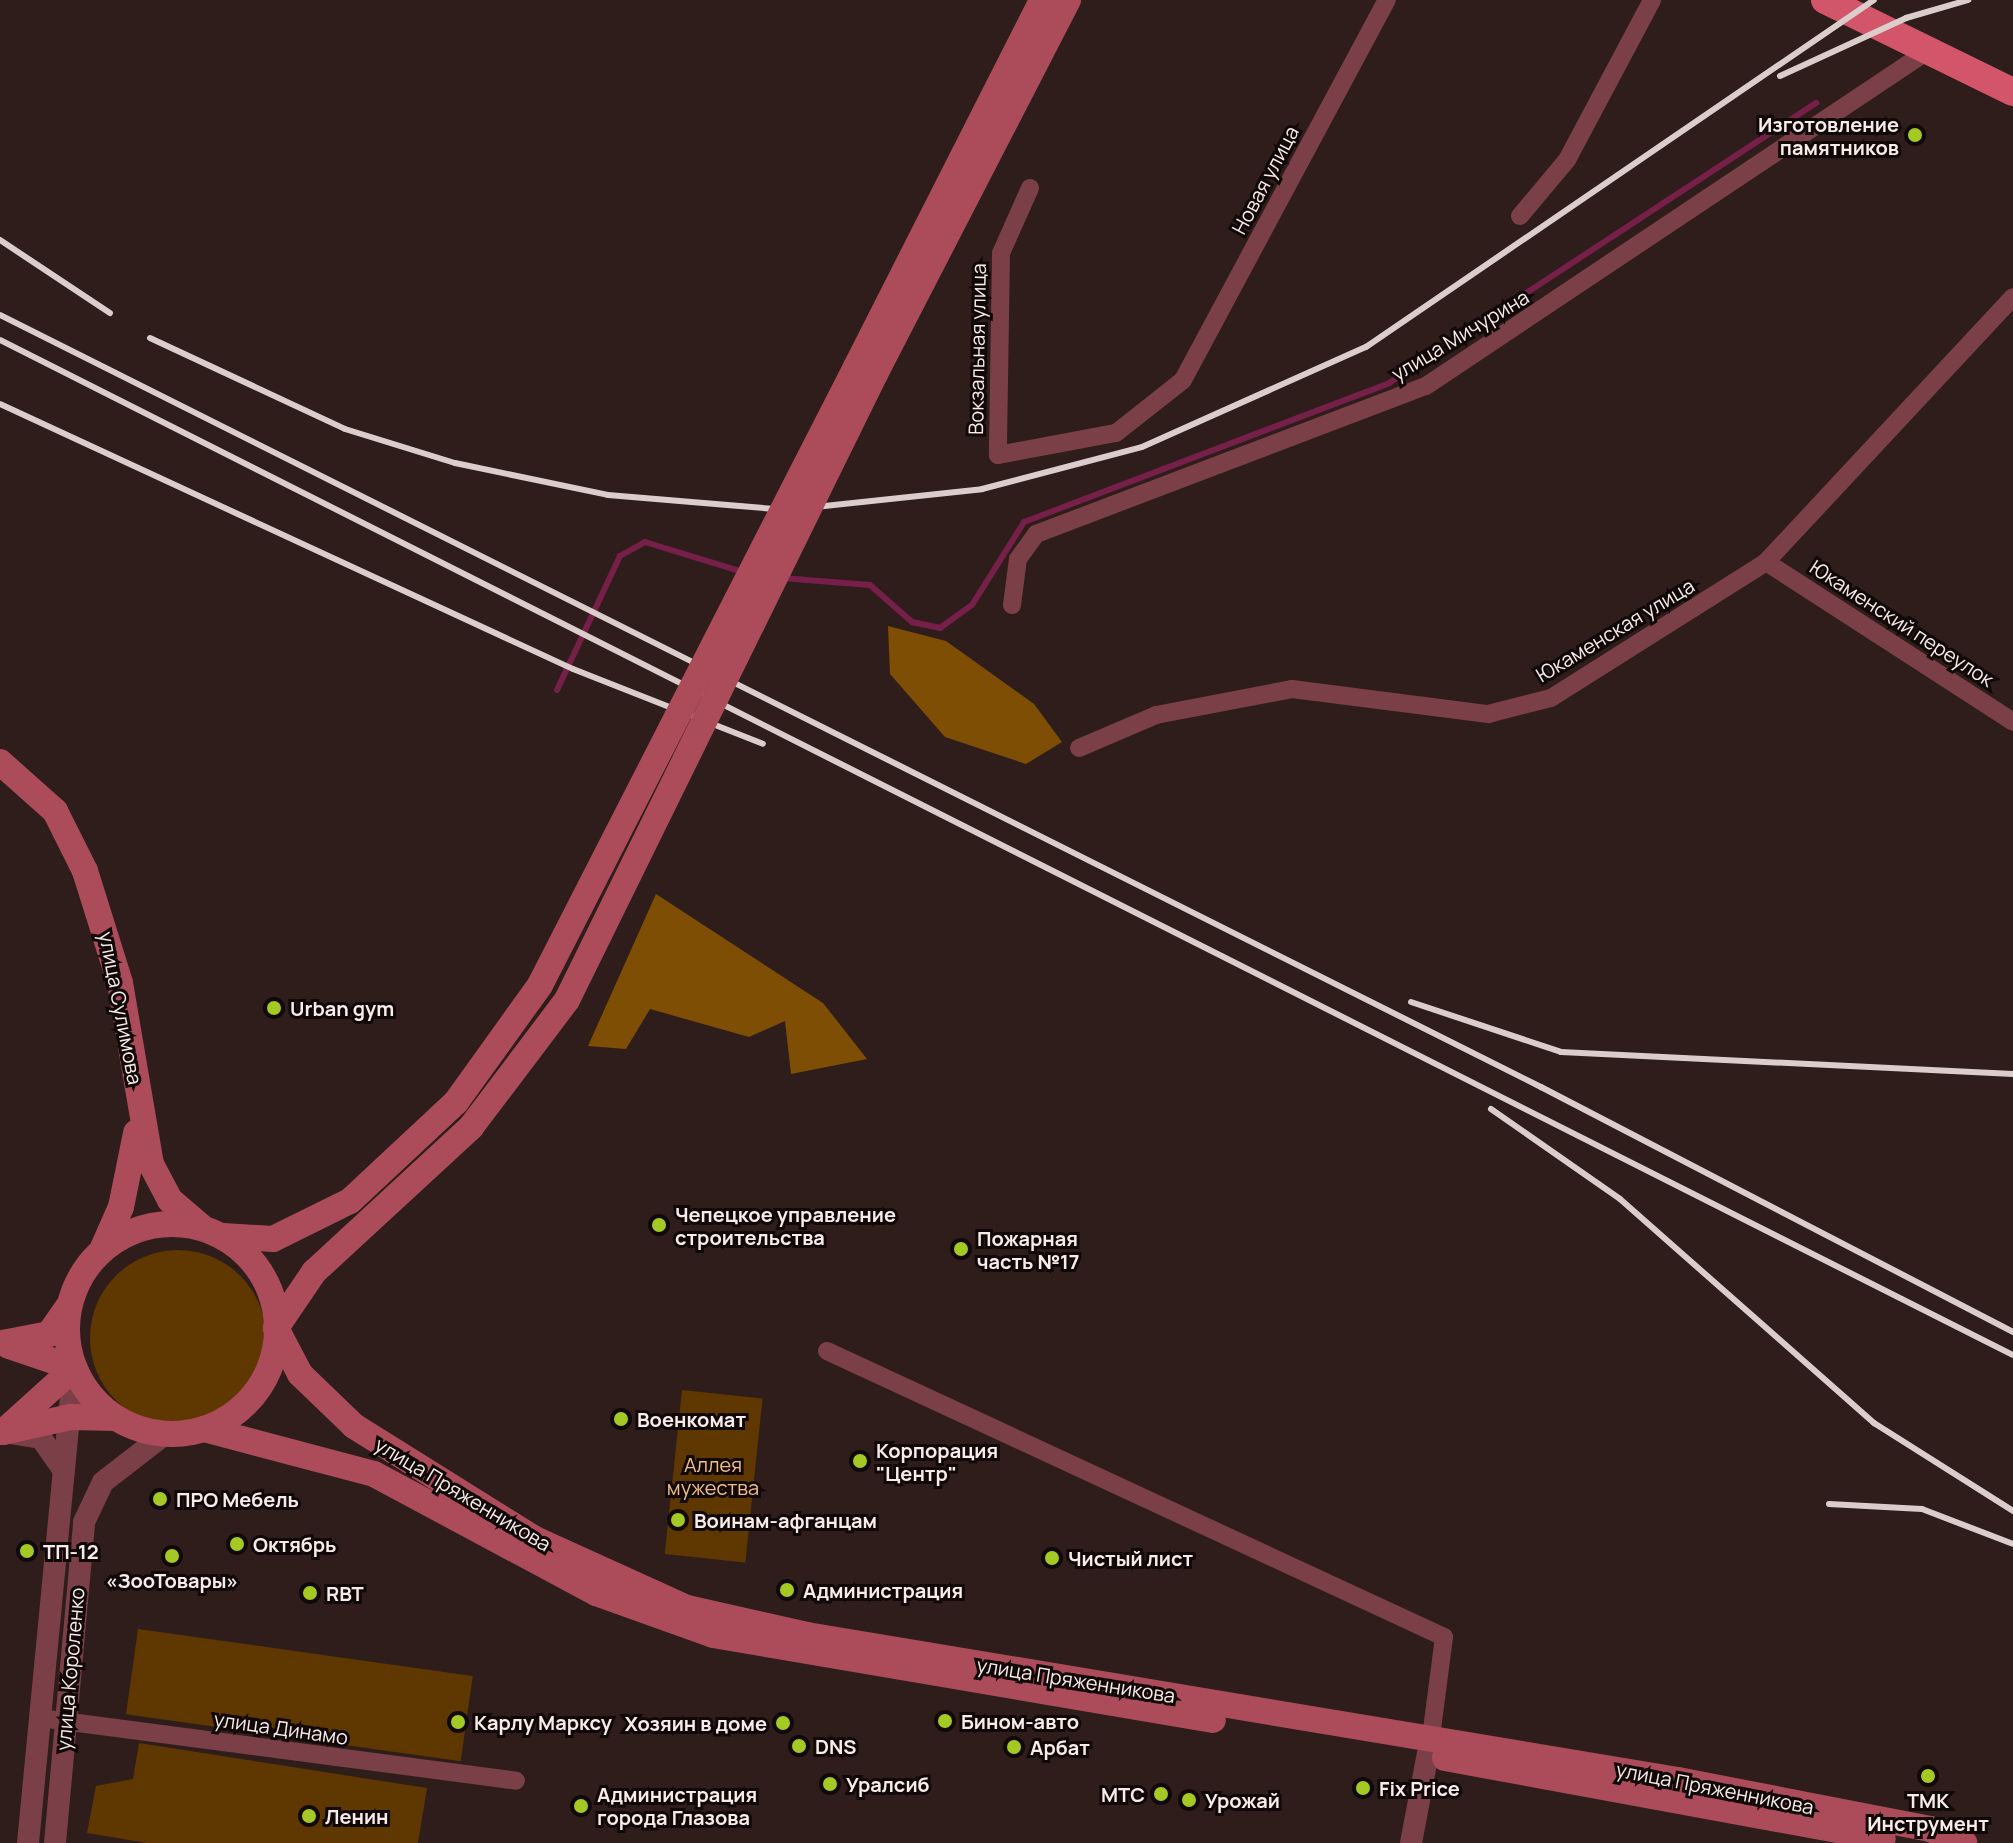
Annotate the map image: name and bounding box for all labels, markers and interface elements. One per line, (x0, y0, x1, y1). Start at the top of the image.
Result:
place label: Изготовление памятников (1758, 112, 1899, 159)
street label: Новая улица (1226, 122, 1304, 238)
marker: Изготовление памятников (1906, 126, 1924, 144)
street label: Вокзальная улица (964, 263, 990, 435)
street label: улица Мичурина (1387, 284, 1533, 386)
street label: Юкаменский переулок (1806, 555, 1998, 691)
street label: Юкаменская улица (1532, 573, 1698, 687)
street label: улица Сулимова (94, 929, 148, 1087)
place label: Urban gym (290, 996, 394, 1020)
marker: Urban gym (265, 999, 283, 1017)
place label: Чепецкое управление строительства (675, 1202, 896, 1249)
marker: Чепецкое управление строительства (650, 1216, 668, 1234)
place label: Пожарная часть №17 (977, 1226, 1080, 1273)
marker: Пожарная часть №17 (952, 1240, 970, 1258)
place label: Военкомат (637, 1407, 746, 1431)
marker: Военкомат (612, 1410, 630, 1428)
street label: улица Пряженникова (371, 1432, 555, 1556)
place label: Корпорация "Центр" (876, 1438, 998, 1485)
marker: Корпорация "Центр" (851, 1452, 869, 1470)
park label: Аллея мужества (667, 1453, 759, 1500)
place label: ПРО Мебель (176, 1487, 299, 1511)
marker: ПРО Мебель (151, 1490, 169, 1508)
place label: Воинам-афганцам (694, 1508, 877, 1532)
marker: Воинам-афганцам (669, 1511, 687, 1529)
place label: Октябрь (253, 1532, 336, 1556)
marker: Октябрь (228, 1535, 246, 1553)
place label: ТП-12 (43, 1539, 99, 1563)
marker: ТП-12 (18, 1542, 36, 1560)
place label: Чистый лист (1068, 1546, 1193, 1570)
marker: «ЗооТовары» (163, 1547, 181, 1565)
marker: Чистый лист (1043, 1549, 1061, 1567)
place label: «ЗооТовары» (106, 1568, 238, 1592)
place label: Администрация (803, 1578, 963, 1602)
place label: RBT (326, 1581, 364, 1605)
marker: Администрация (778, 1581, 796, 1599)
marker: RBT (301, 1584, 319, 1602)
street label: улица Короленко (51, 1586, 89, 1752)
street label: улица Пряженникова (975, 1652, 1177, 1708)
street label: улица Динамо (212, 1707, 350, 1749)
place label: Бином-авто (961, 1709, 1079, 1733)
place label: Карлу Марксу (474, 1710, 612, 1734)
place label: Хозяин в доме (625, 1711, 767, 1735)
marker: Бином-авто (936, 1712, 954, 1730)
marker: Карлу Марксу (449, 1713, 467, 1731)
marker: Хозяин в доме (774, 1714, 792, 1732)
place label: DNS (815, 1734, 857, 1758)
place label: Арбат (1030, 1735, 1090, 1759)
marker: DNS (790, 1737, 808, 1755)
marker: Арбат (1005, 1738, 1023, 1756)
street label: улица Пряженникова (1614, 1757, 1816, 1819)
marker: ТМК Инструмент (1919, 1767, 1937, 1785)
place label: Уралсиб (846, 1772, 930, 1796)
marker: Уралсиб (821, 1775, 839, 1793)
place label: Fix Price (1379, 1776, 1460, 1800)
marker: Fix Price (1354, 1779, 1372, 1797)
place label: Администрация города Глазова (597, 1782, 757, 1829)
place label: МТС (1101, 1782, 1145, 1806)
marker: МТС (1152, 1785, 1170, 1803)
place label: Урожай (1205, 1788, 1280, 1812)
place label: ТМК Инструмент (1867, 1788, 1989, 1835)
marker: Урожай (1180, 1791, 1198, 1809)
marker: Администрация города Глазова (572, 1797, 590, 1815)
place label: Ленин (325, 1804, 389, 1828)
marker: Ленин (300, 1807, 318, 1825)

